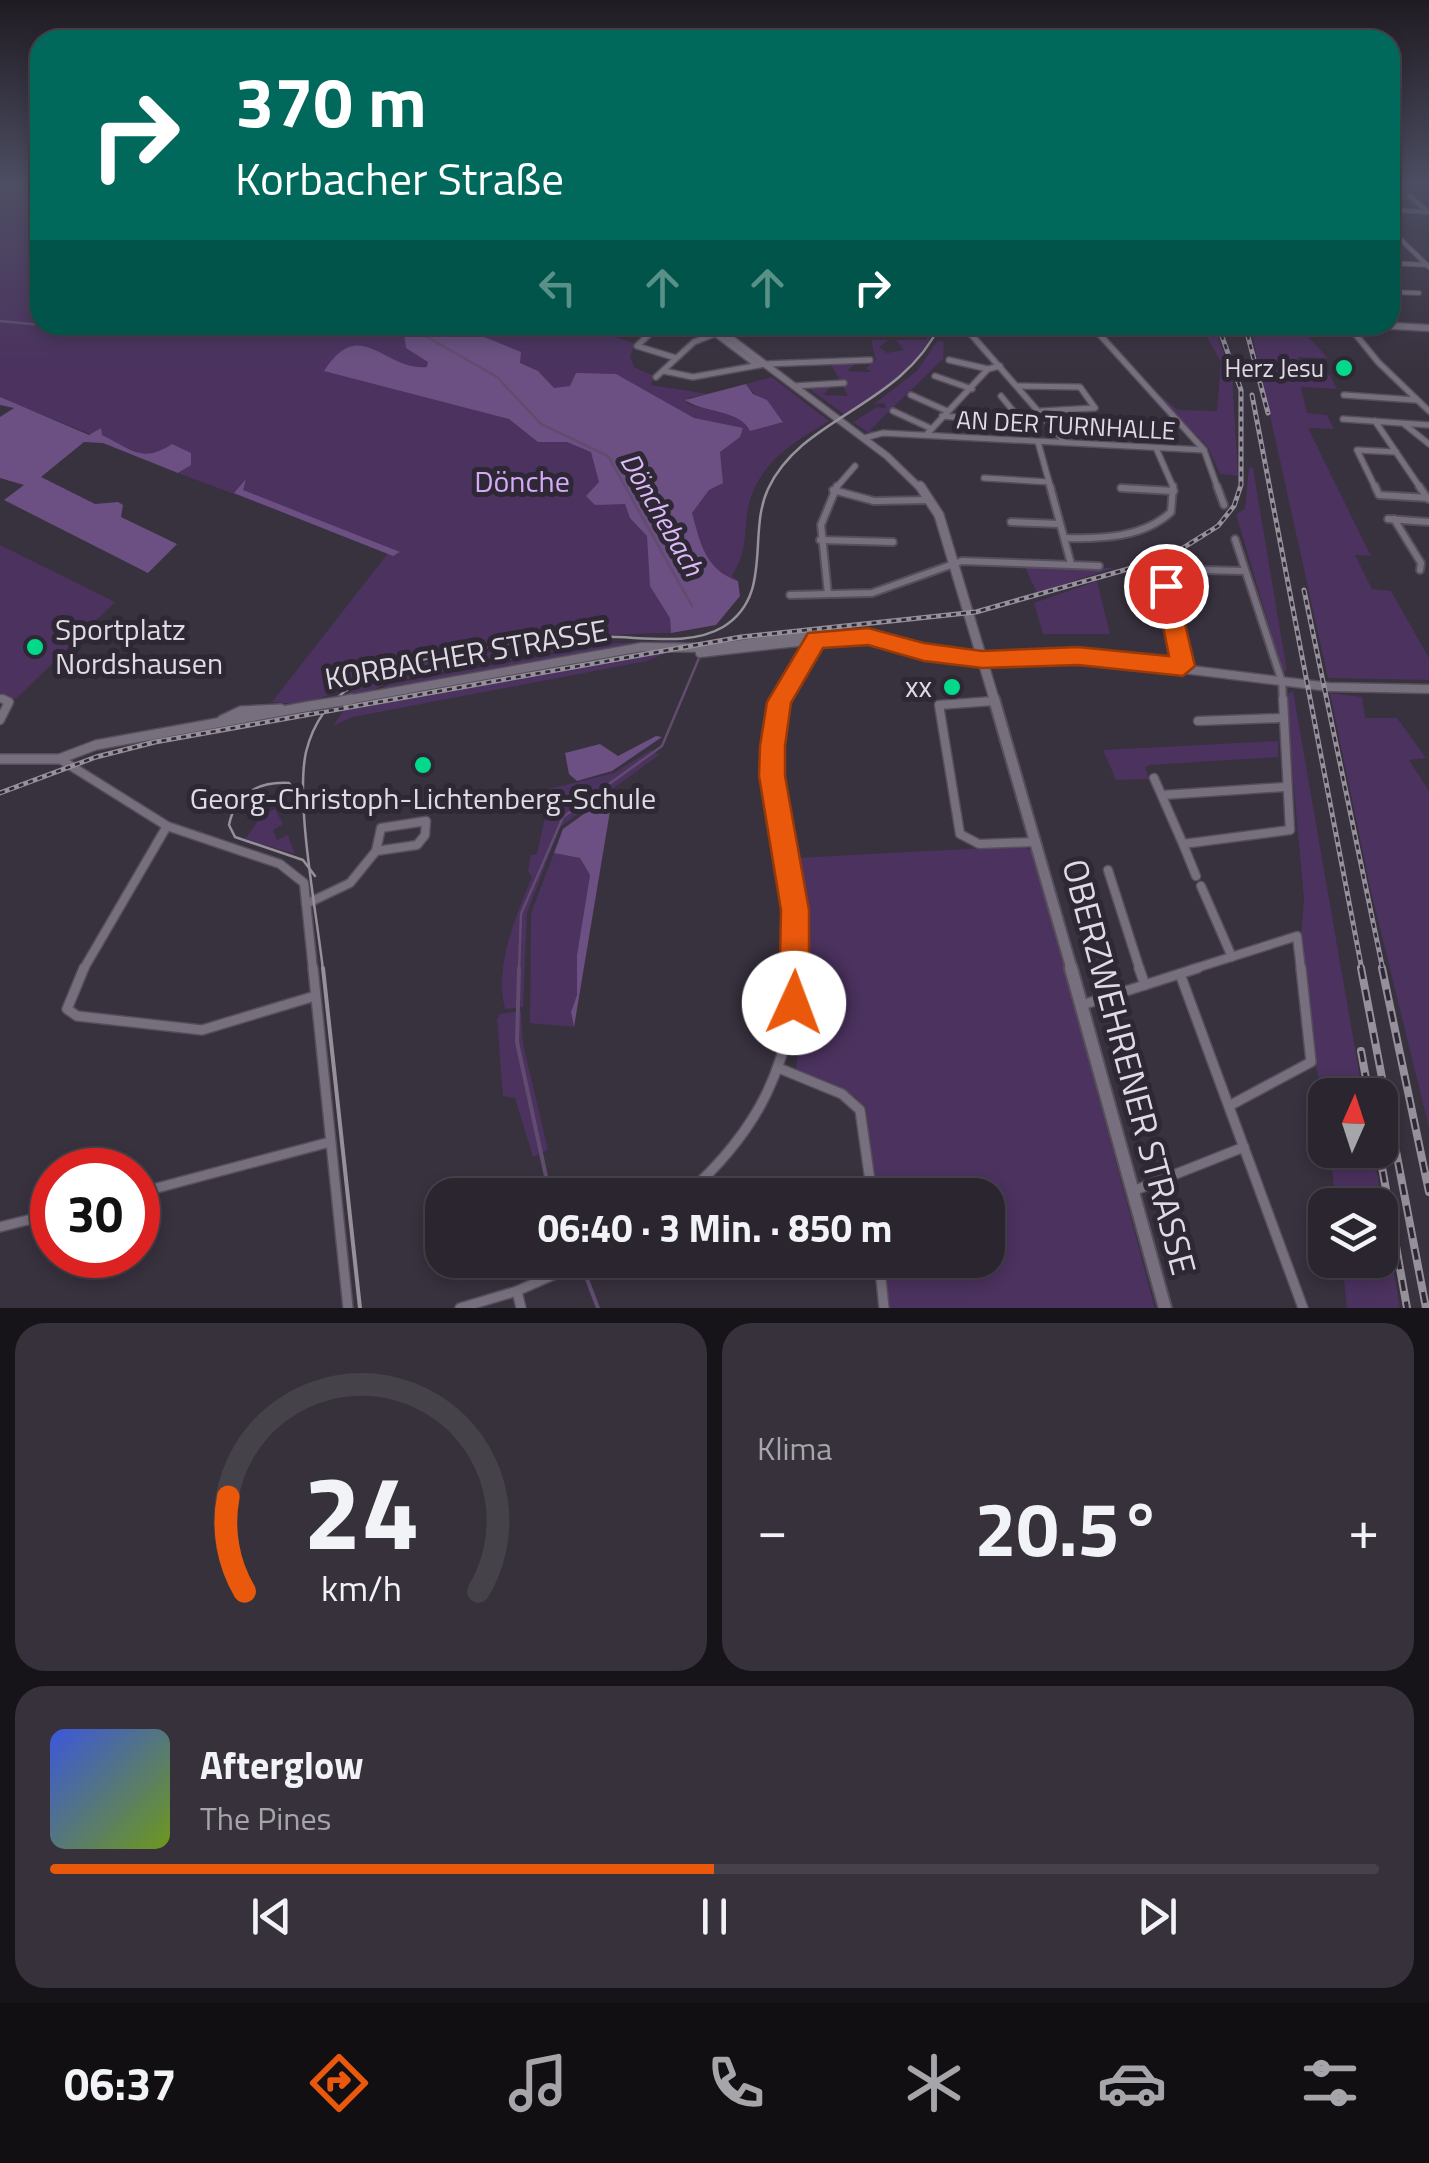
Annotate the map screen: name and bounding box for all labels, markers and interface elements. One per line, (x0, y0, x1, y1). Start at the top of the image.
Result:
text: 370 m (235, 48, 427, 154)
icon: right (70, 70, 200, 200)
text: Korbacher Straße (235, 144, 564, 212)
icon: left (530, 260, 585, 315)
icon: ahead (635, 260, 690, 315)
icon: ahead (740, 260, 795, 315)
icon: right (845, 260, 900, 315)
place label: Herz Jesu (1224, 349, 1324, 387)
marker: Herz Jesu (1333, 357, 1355, 379)
street label: AN DER TURNHALLE (956, 400, 1176, 450)
water label: Dönchebach (610, 444, 716, 584)
park label: Dönche (474, 458, 570, 504)
pin (1124, 544, 1209, 629)
icon: arrive (1139, 559, 1194, 614)
place label: Sportplatz Nordshausen (55, 606, 223, 686)
street label: KORBACHER STRASSE (321, 607, 611, 701)
marker: Sportplatz Nordshausen (24, 636, 46, 658)
place label: xx (905, 663, 932, 709)
marker: xx (941, 676, 963, 698)
marker: Georg-Christoph-Lichtenberg-Schule (412, 754, 434, 776)
place label: Georg-Christoph-Lichtenberg-Schule (190, 775, 656, 821)
street label: OBERZWEHRENER STRASSE (1048, 853, 1211, 1280)
position arrow (742, 951, 846, 1055)
north arrow (1308, 1078, 1398, 1168)
map controls (1308, 1078, 1398, 1278)
speed limit sign: 30 (30, 1148, 160, 1278)
button: layers (1308, 1188, 1398, 1278)
text: 06:40 · 3 Min. · 850 m (538, 1199, 892, 1257)
text: Klima (757, 1424, 832, 1472)
text: 24 (303, 1431, 419, 1589)
text: 20.5° (974, 1471, 1162, 1585)
text: − (757, 1487, 788, 1570)
text: + (1348, 1487, 1379, 1570)
text: km/h (321, 1560, 401, 1615)
text: Afterglow (200, 1736, 364, 1794)
text: The Pines (200, 1794, 331, 1842)
icon: previous (244, 1889, 299, 1944)
icon: pause (687, 1889, 742, 1944)
icon: next (1130, 1889, 1185, 1944)
icon: directions (304, 2048, 374, 2118)
icon: music (503, 2048, 573, 2118)
icon: phone (701, 2048, 771, 2118)
icon: climate (899, 2048, 969, 2118)
icon: car (1097, 2048, 1167, 2118)
icon: filters (1295, 2048, 1365, 2118)
text: 06:37 (64, 2049, 176, 2117)

